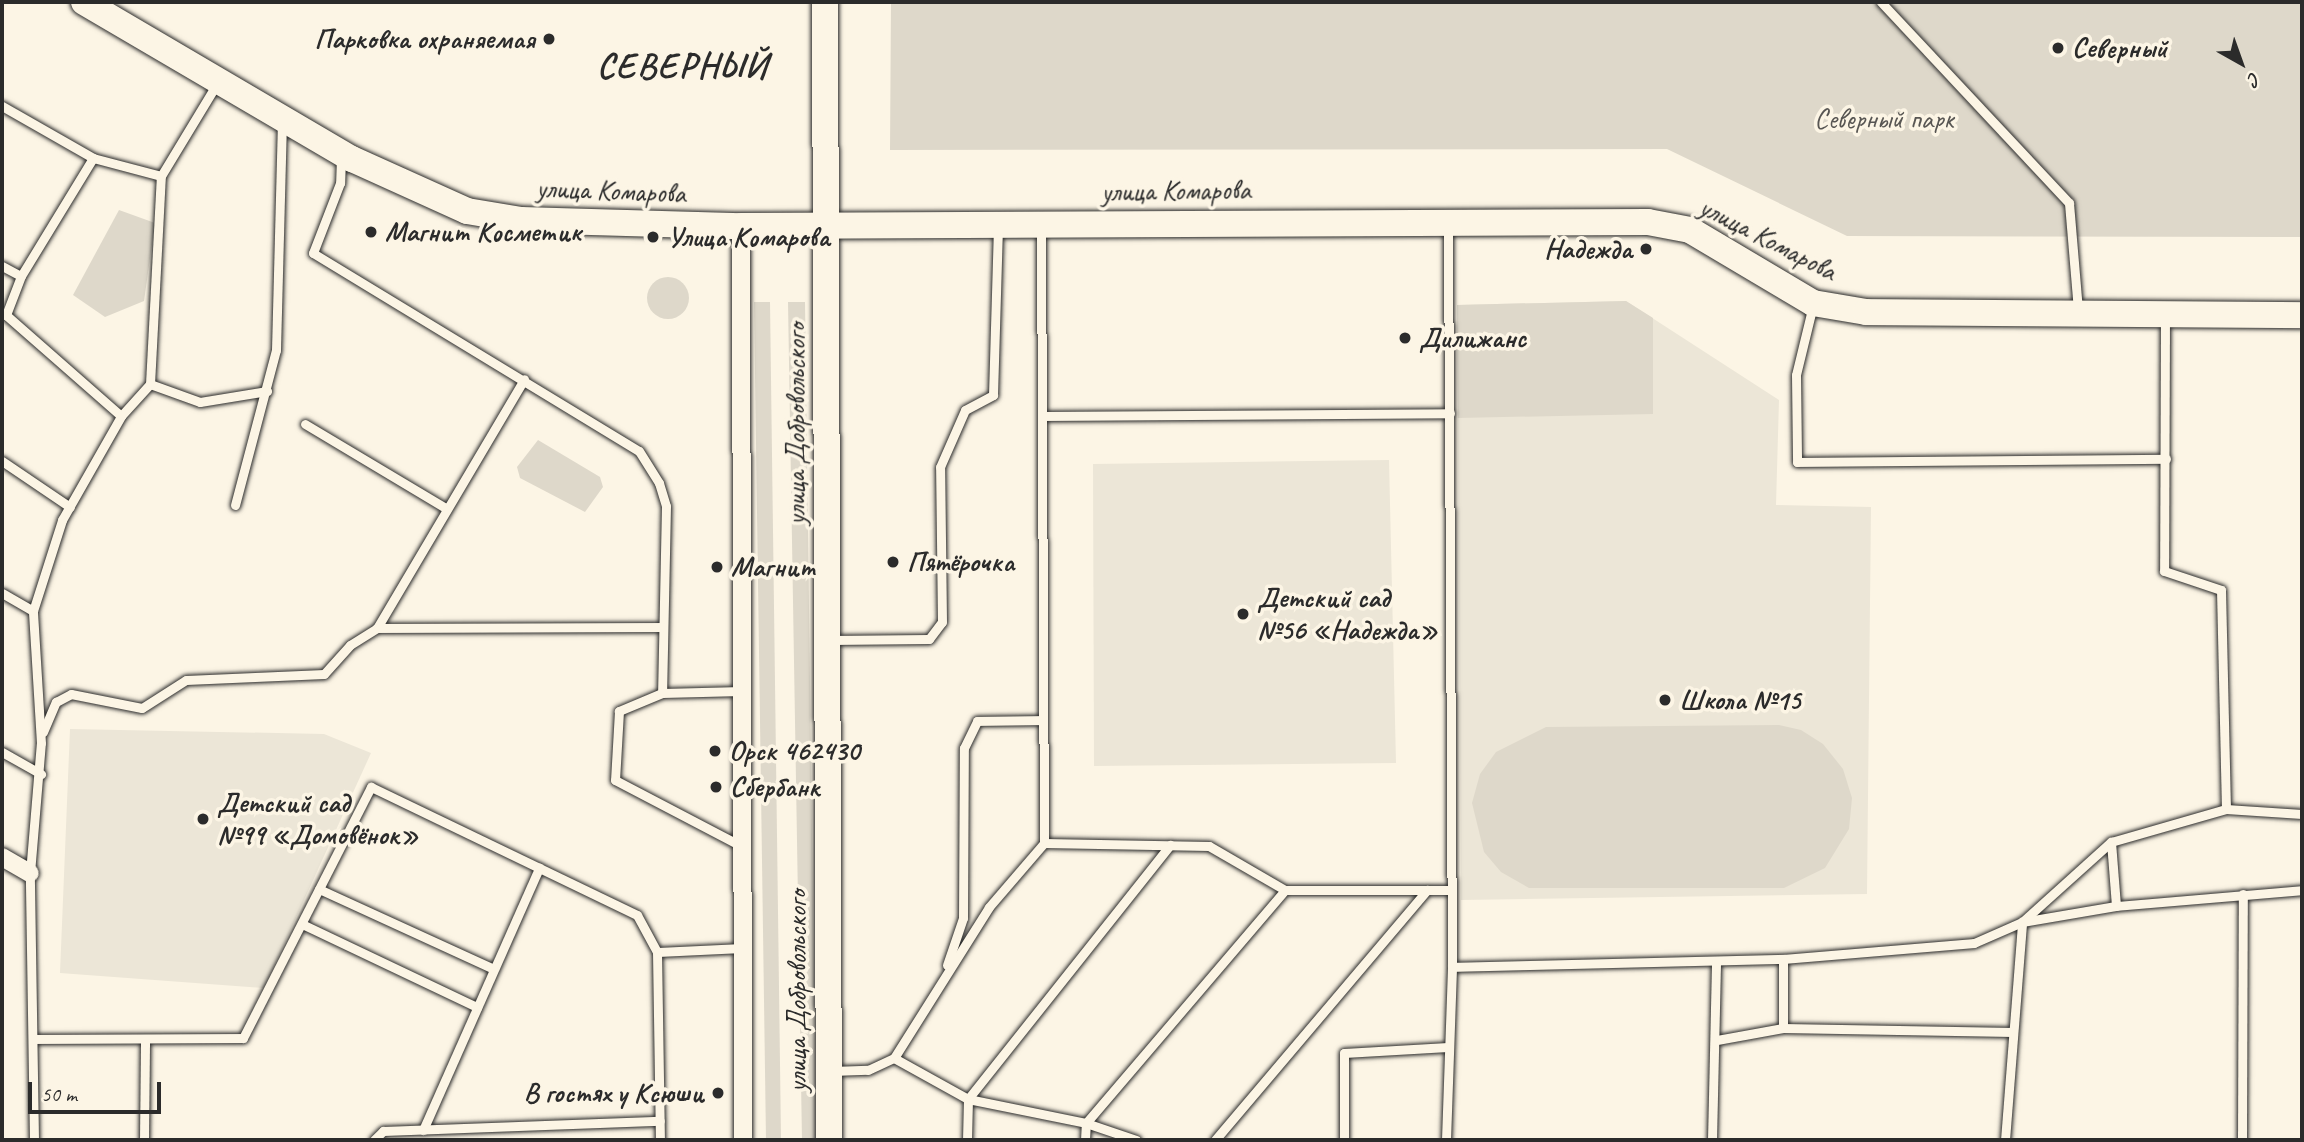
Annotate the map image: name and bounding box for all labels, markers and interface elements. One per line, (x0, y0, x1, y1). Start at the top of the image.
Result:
place label: Парковка охраняемая (317, 22, 535, 56)
north arrow (2206, 28, 2276, 98)
marker: Парковка охраняемая (541, 31, 557, 47)
place label: Северный (2072, 31, 2167, 65)
marker: Северный (2050, 40, 2066, 56)
district label: СЕВЕРНЫЙ (596, 45, 770, 87)
text: С (2243, 67, 2266, 91)
park label: Северный парк (1814, 102, 1954, 136)
street label: улица Комарова (535, 172, 687, 210)
street label: улица Комарова (1101, 173, 1251, 209)
street label: улица Комарова (1694, 190, 1842, 288)
place label: Магнит Косметик (385, 215, 576, 249)
place label: Улица Комарова (667, 220, 828, 254)
marker: Магнит Косметик (363, 224, 379, 240)
marker: Улица Комарова (645, 229, 661, 245)
place label: Надежда (1544, 232, 1632, 266)
marker: Надежда (1638, 241, 1654, 257)
place label: Дилижанс (1419, 321, 1526, 355)
street label: улица Добровольского (779, 322, 813, 526)
marker: Дилижанс (1397, 330, 1413, 346)
place label: Пятёрочка (907, 545, 1014, 579)
place label: Магнит (731, 550, 816, 584)
marker: Пятёрочка (885, 554, 901, 570)
marker: Магнит (709, 559, 725, 575)
place label: Детский сад №56 «Надежда» (1257, 581, 1438, 647)
marker: Детский сад №56 «Надежда» (1235, 606, 1251, 622)
place label: Школа №15 (1679, 683, 1800, 717)
marker: Школа №15 (1657, 692, 1673, 708)
place label: Орск 462430 (729, 734, 859, 768)
marker: Орск 462430 (707, 743, 723, 759)
place label: Сбербанк (730, 770, 819, 804)
marker: Сбербанк (708, 779, 724, 795)
place label: Детский сад №99 «Домовёнок» (217, 786, 419, 852)
marker: Детский сад №99 «Домовёнок» (195, 811, 211, 827)
street label: улица Добровольского (780, 889, 814, 1093)
scale bar (32, 1068, 164, 1112)
place label: В гостях у Ксюши (526, 1076, 704, 1110)
text: 50 m (41, 1081, 77, 1107)
marker: В гостях у Ксюши (710, 1085, 726, 1101)

